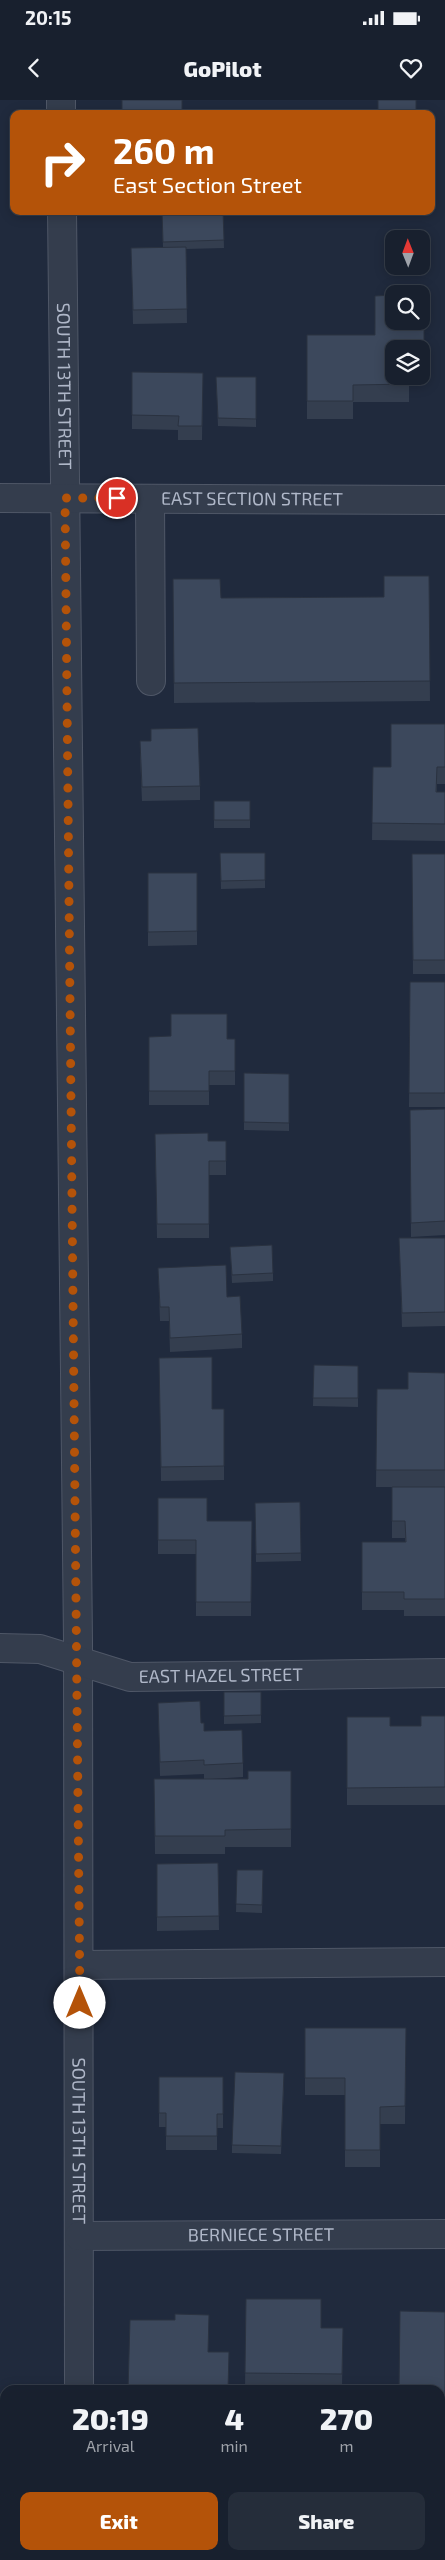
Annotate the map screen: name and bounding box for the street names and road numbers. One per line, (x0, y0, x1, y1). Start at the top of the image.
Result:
street label: SOUTH 13TH STREET (53, 303, 77, 470)
street label: EAST SECTION STREET (161, 487, 344, 510)
street label: EAST HAZEL STREET (138, 1663, 303, 1687)
street label: SOUTH 13TH STREET (69, 2058, 91, 2225)
street label: BERNIECE STREET (188, 2223, 335, 2245)

